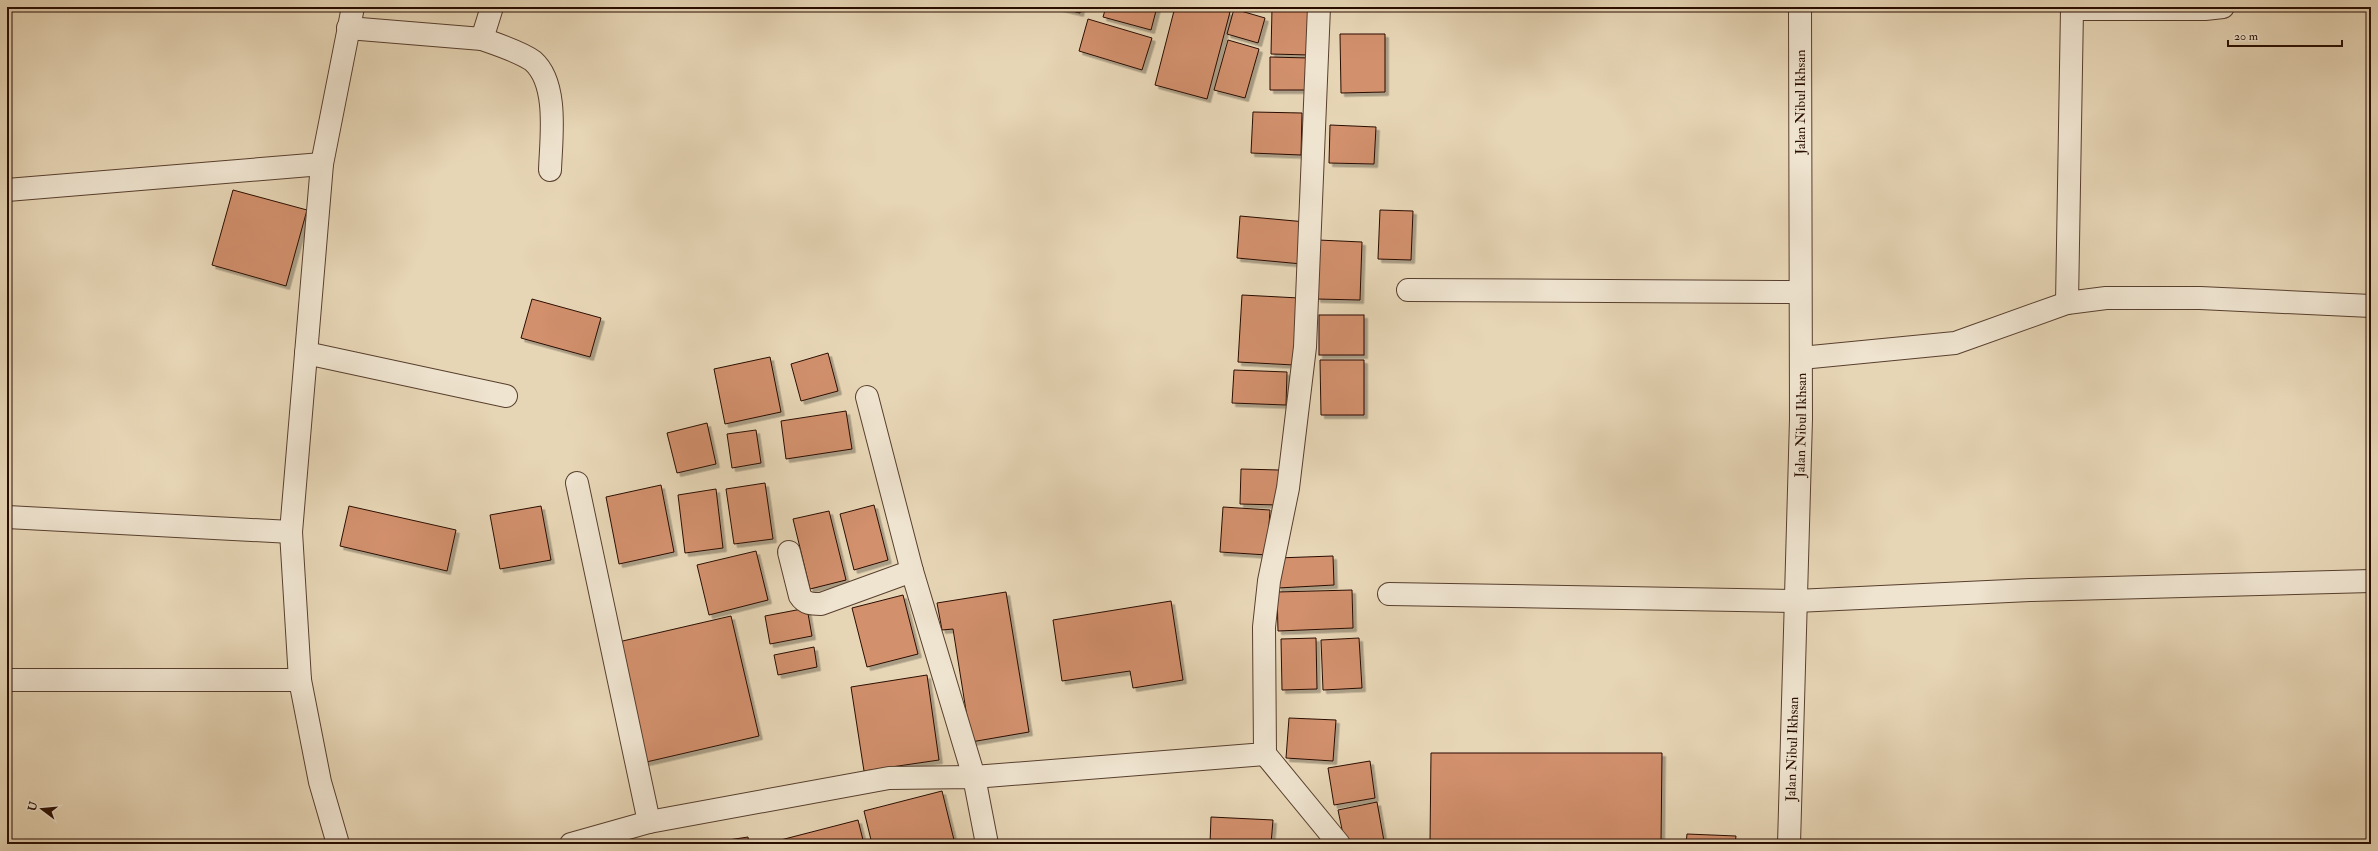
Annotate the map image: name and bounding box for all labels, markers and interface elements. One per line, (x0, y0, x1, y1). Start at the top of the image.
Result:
scale bar (2228, 22, 2342, 48)
text: 20 m (2234, 29, 2259, 44)
street label: Jalan Nibul Ikhsan (1792, 50, 1809, 155)
street label: Jalan Nibul Ikhsan (1791, 373, 1810, 479)
street label: Jalan Nibul Ikhsan (1782, 696, 1802, 803)
north arrow (22, 789, 62, 829)
text: U (25, 799, 41, 813)

